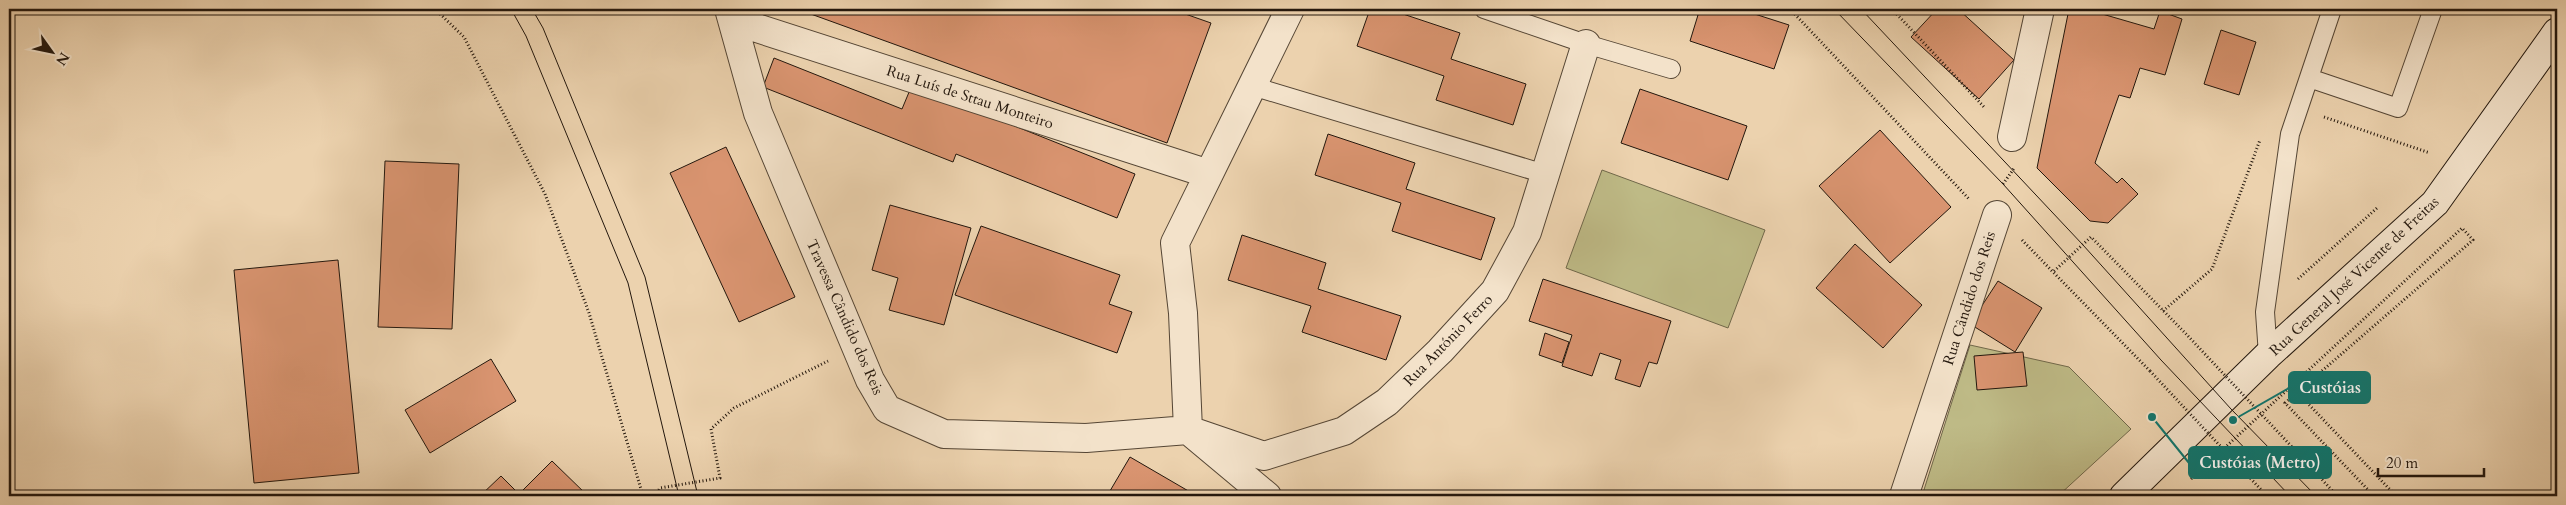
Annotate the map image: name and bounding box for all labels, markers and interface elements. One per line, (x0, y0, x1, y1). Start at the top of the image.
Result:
north arrow (28, 28, 78, 78)
text: N (51, 49, 74, 69)
street label: Rua Luís de Sttau Monteiro (884, 61, 1056, 133)
street label: Rua General José Vicente de Freitas (2265, 192, 2443, 360)
street label: Rua Cândido dos Reis (1938, 229, 2000, 367)
street label: Travessa Cândido dos Reis (802, 236, 888, 398)
street label: Rua António Ferro (1399, 290, 1497, 390)
callout: Custóias (2289, 372, 2370, 403)
text: Custóias (2299, 377, 2361, 399)
scale bar (2378, 445, 2485, 477)
callout: Custóias (Metro) (2189, 447, 2331, 478)
text: Custóias (Metro) (2199, 452, 2321, 474)
text: 20 m (2386, 453, 2418, 473)

